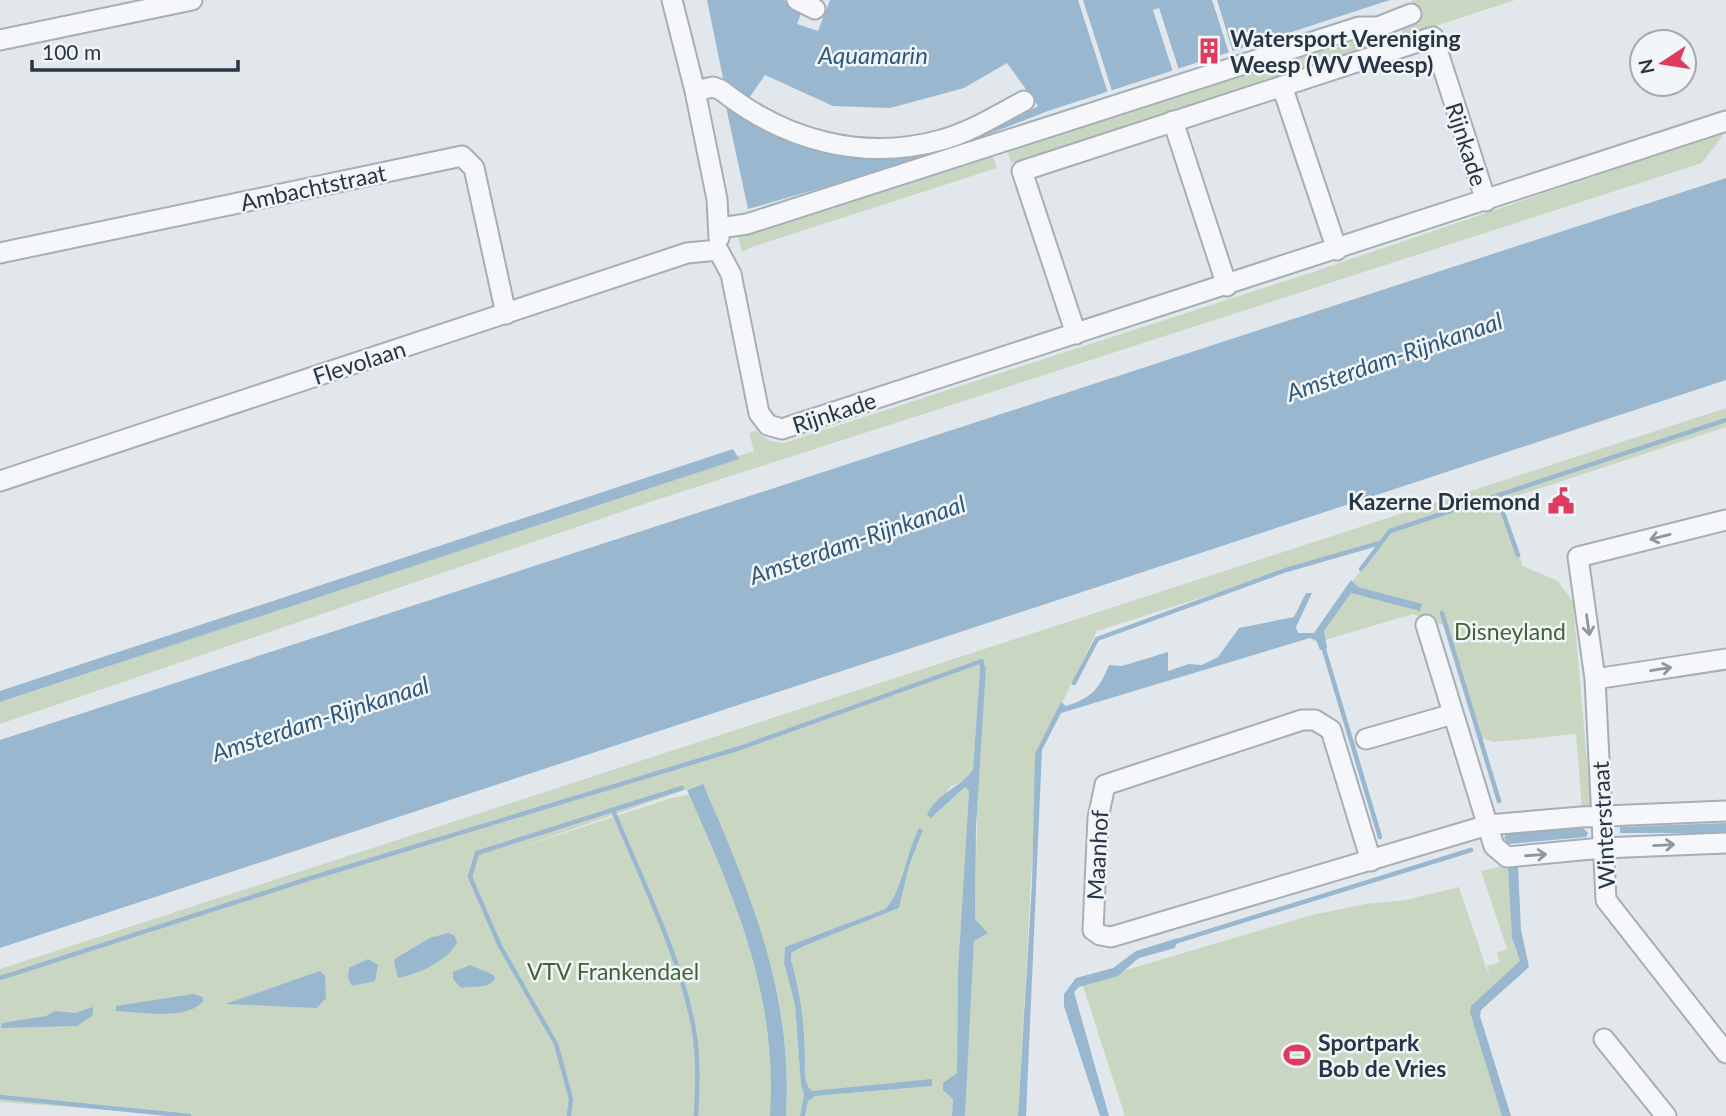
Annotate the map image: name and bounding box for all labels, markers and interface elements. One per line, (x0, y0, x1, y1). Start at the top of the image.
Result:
place label: Watersport Vereniging Weesp (WV Weesp) (1230, 24, 1461, 78)
scale bar (32, 28, 238, 72)
north arrow (1628, 28, 1698, 98)
building icon: Watersport Vereniging Weesp (WV Weesp) (1194, 36, 1224, 66)
text: 100 m (42, 39, 101, 64)
water label: Aquamarin (817, 40, 928, 69)
text: N (1633, 57, 1659, 76)
street label: Rijnkade (1440, 99, 1494, 189)
street label: Ambachtstraat (238, 158, 389, 216)
water label: Amsterdam-Rijnkanaal (1281, 305, 1506, 407)
street label: Flevolaan (309, 334, 409, 390)
street label: Rijnkade (789, 385, 879, 439)
public building icon: Kazerne Driemond (1546, 486, 1576, 516)
place label: Kazerne Driemond (1348, 487, 1540, 515)
water label: Amsterdam-Rijnkanaal (744, 488, 969, 590)
one-way arrow (1649, 531, 1672, 544)
one-way arrow (1581, 613, 1594, 636)
park label: Disneyland (1454, 617, 1566, 645)
one-way arrow (1649, 662, 1672, 675)
water label: Amsterdam-Rijnkanaal (207, 669, 433, 767)
street label: Winterstraat (1586, 760, 1620, 890)
street label: Maanhof (1081, 809, 1113, 901)
one-way arrow (1652, 839, 1675, 852)
one-way arrow (1524, 848, 1546, 861)
park label: VTV Frankendael (527, 957, 699, 985)
place label: Sportpark Bob de Vries (1318, 1028, 1446, 1082)
sports icon: Sportpark Bob de Vries (1282, 1040, 1312, 1070)

